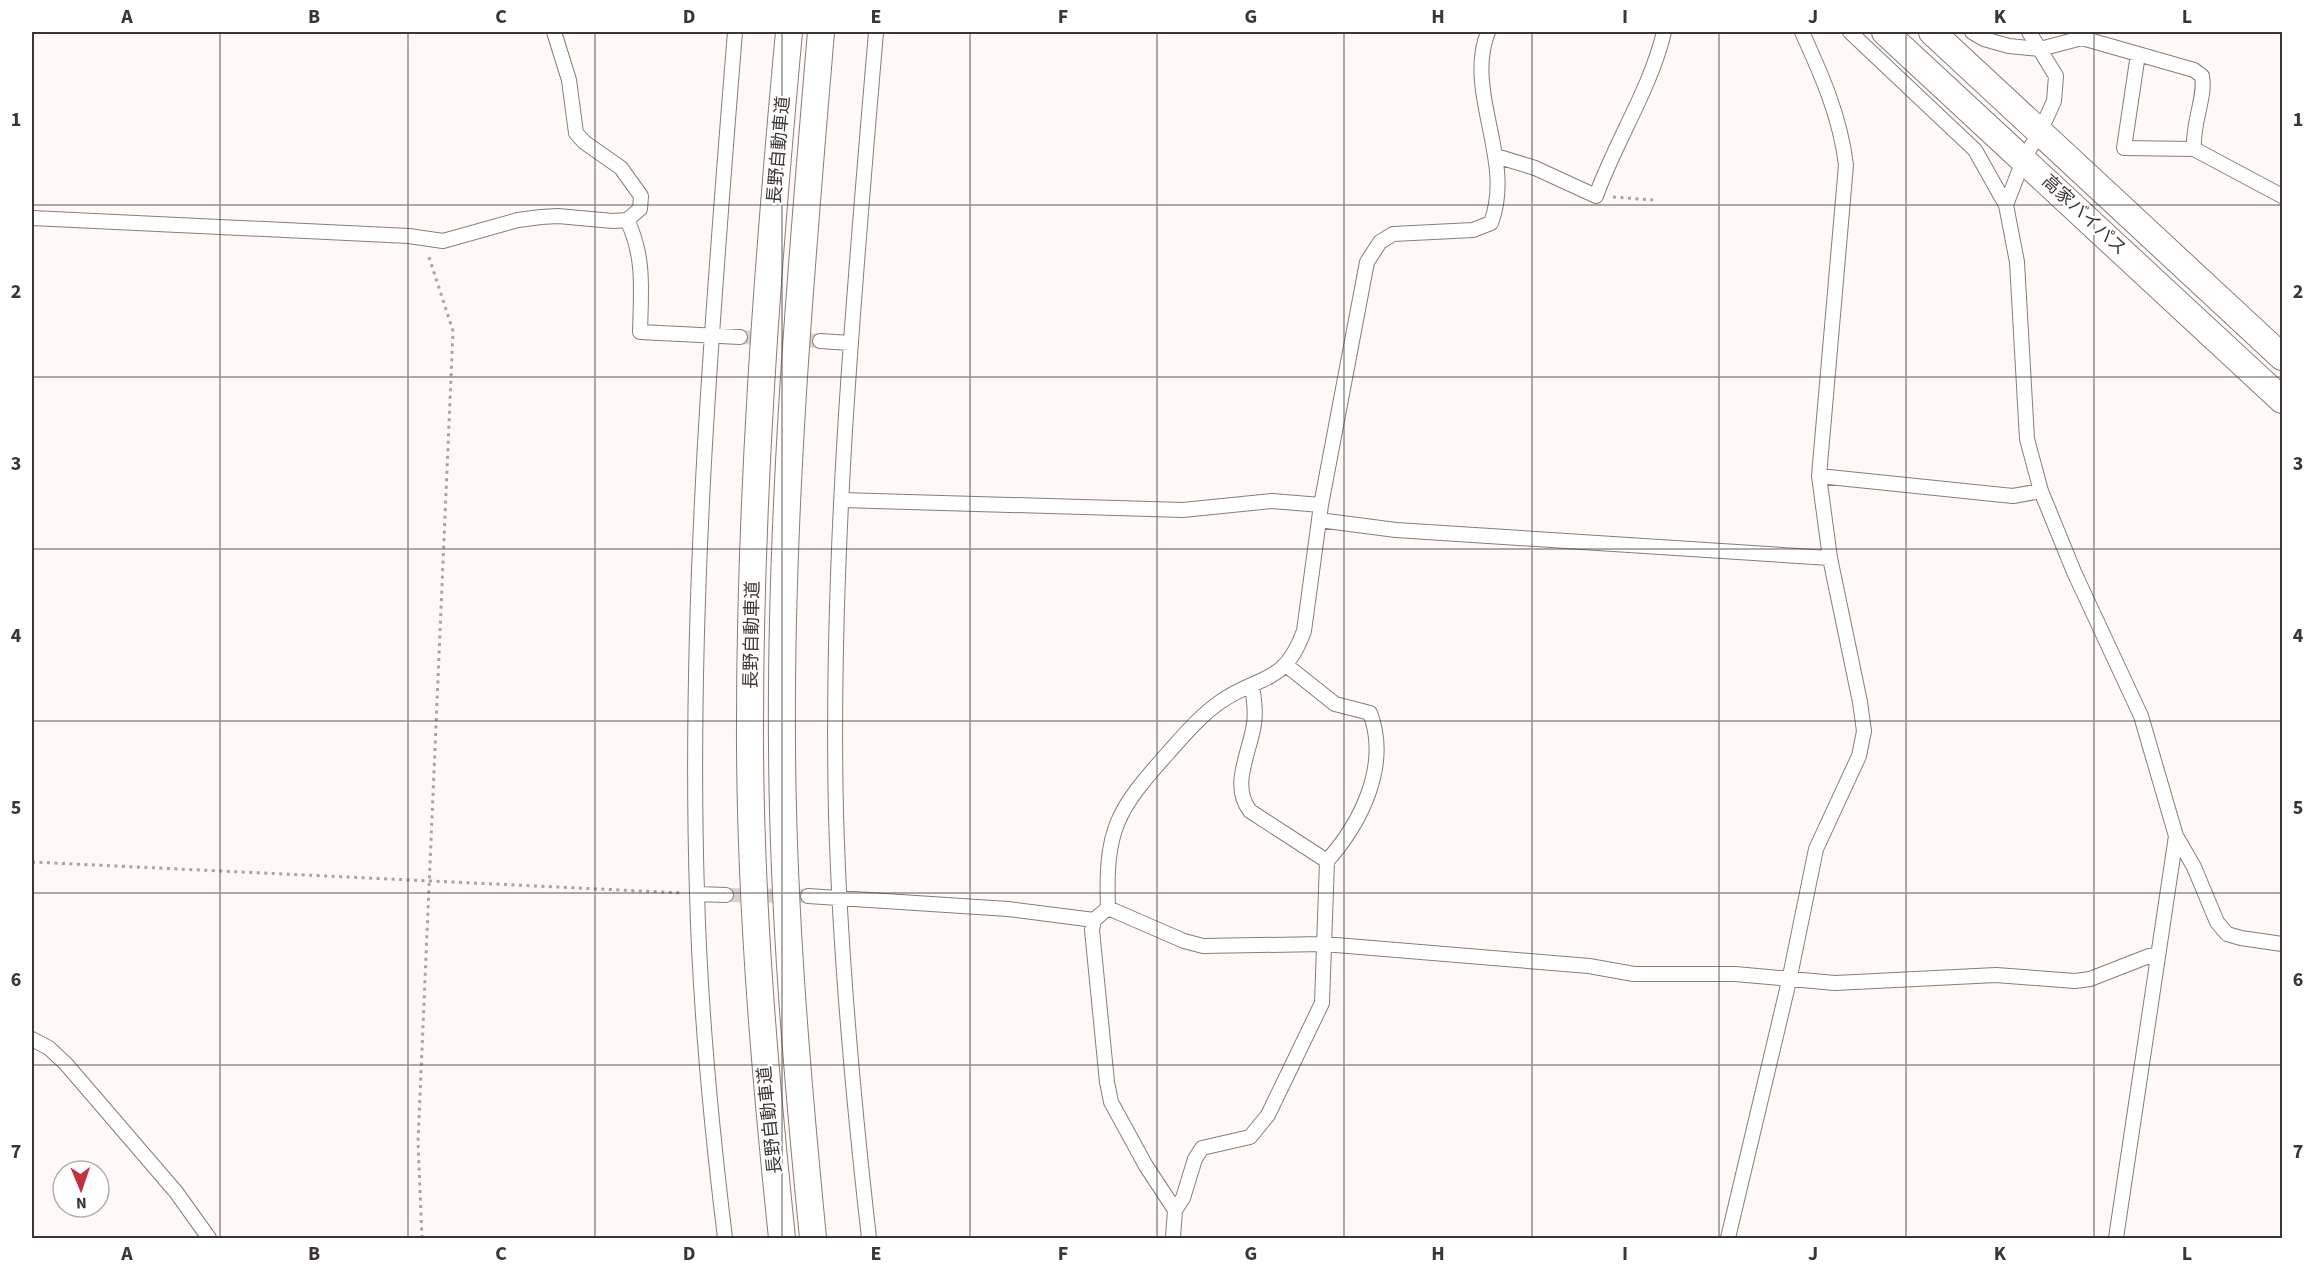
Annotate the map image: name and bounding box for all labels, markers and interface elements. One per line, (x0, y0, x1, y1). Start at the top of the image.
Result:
text: A (120, 3, 133, 31)
text: B (308, 3, 320, 31)
text: C (495, 3, 507, 31)
text: D (683, 3, 695, 31)
text: E (871, 3, 881, 31)
text: F (1058, 3, 1068, 31)
text: G (1245, 3, 1257, 31)
text: H (1431, 3, 1445, 31)
text: I (1622, 3, 1628, 31)
text: J (1808, 3, 1818, 31)
text: K (1994, 3, 2007, 31)
text: L (2182, 3, 2192, 31)
street label: 長野自動車道 (762, 95, 796, 205)
text: 1 (11, 106, 21, 134)
text: 1 (2293, 106, 2303, 134)
street label: 高家バイパス (2036, 169, 2132, 261)
text: 2 (11, 278, 21, 306)
text: 2 (2293, 278, 2303, 306)
text: 3 (11, 450, 21, 478)
text: 3 (2293, 450, 2303, 478)
street label: 長野自動車道 (739, 581, 765, 689)
text: 4 (11, 622, 22, 650)
text: 4 (2293, 622, 2304, 650)
text: 5 (11, 794, 21, 822)
text: 5 (2293, 794, 2303, 822)
text: 6 (11, 966, 21, 994)
text: 6 (2293, 966, 2303, 994)
street label: 長野自動車道 (752, 1065, 788, 1175)
text: 7 (11, 1138, 21, 1166)
text: 7 (2293, 1138, 2303, 1166)
north arrow (51, 1159, 111, 1219)
text: N (76, 1192, 87, 1214)
text: A (120, 1240, 133, 1268)
text: B (308, 1240, 320, 1268)
text: C (495, 1240, 507, 1268)
text: D (683, 1240, 695, 1268)
text: E (871, 1240, 881, 1268)
text: F (1058, 1240, 1068, 1268)
text: G (1245, 1240, 1257, 1268)
text: H (1431, 1240, 1445, 1268)
text: I (1622, 1240, 1628, 1268)
text: J (1808, 1240, 1818, 1268)
text: K (1994, 1240, 2007, 1268)
text: L (2182, 1240, 2192, 1268)

